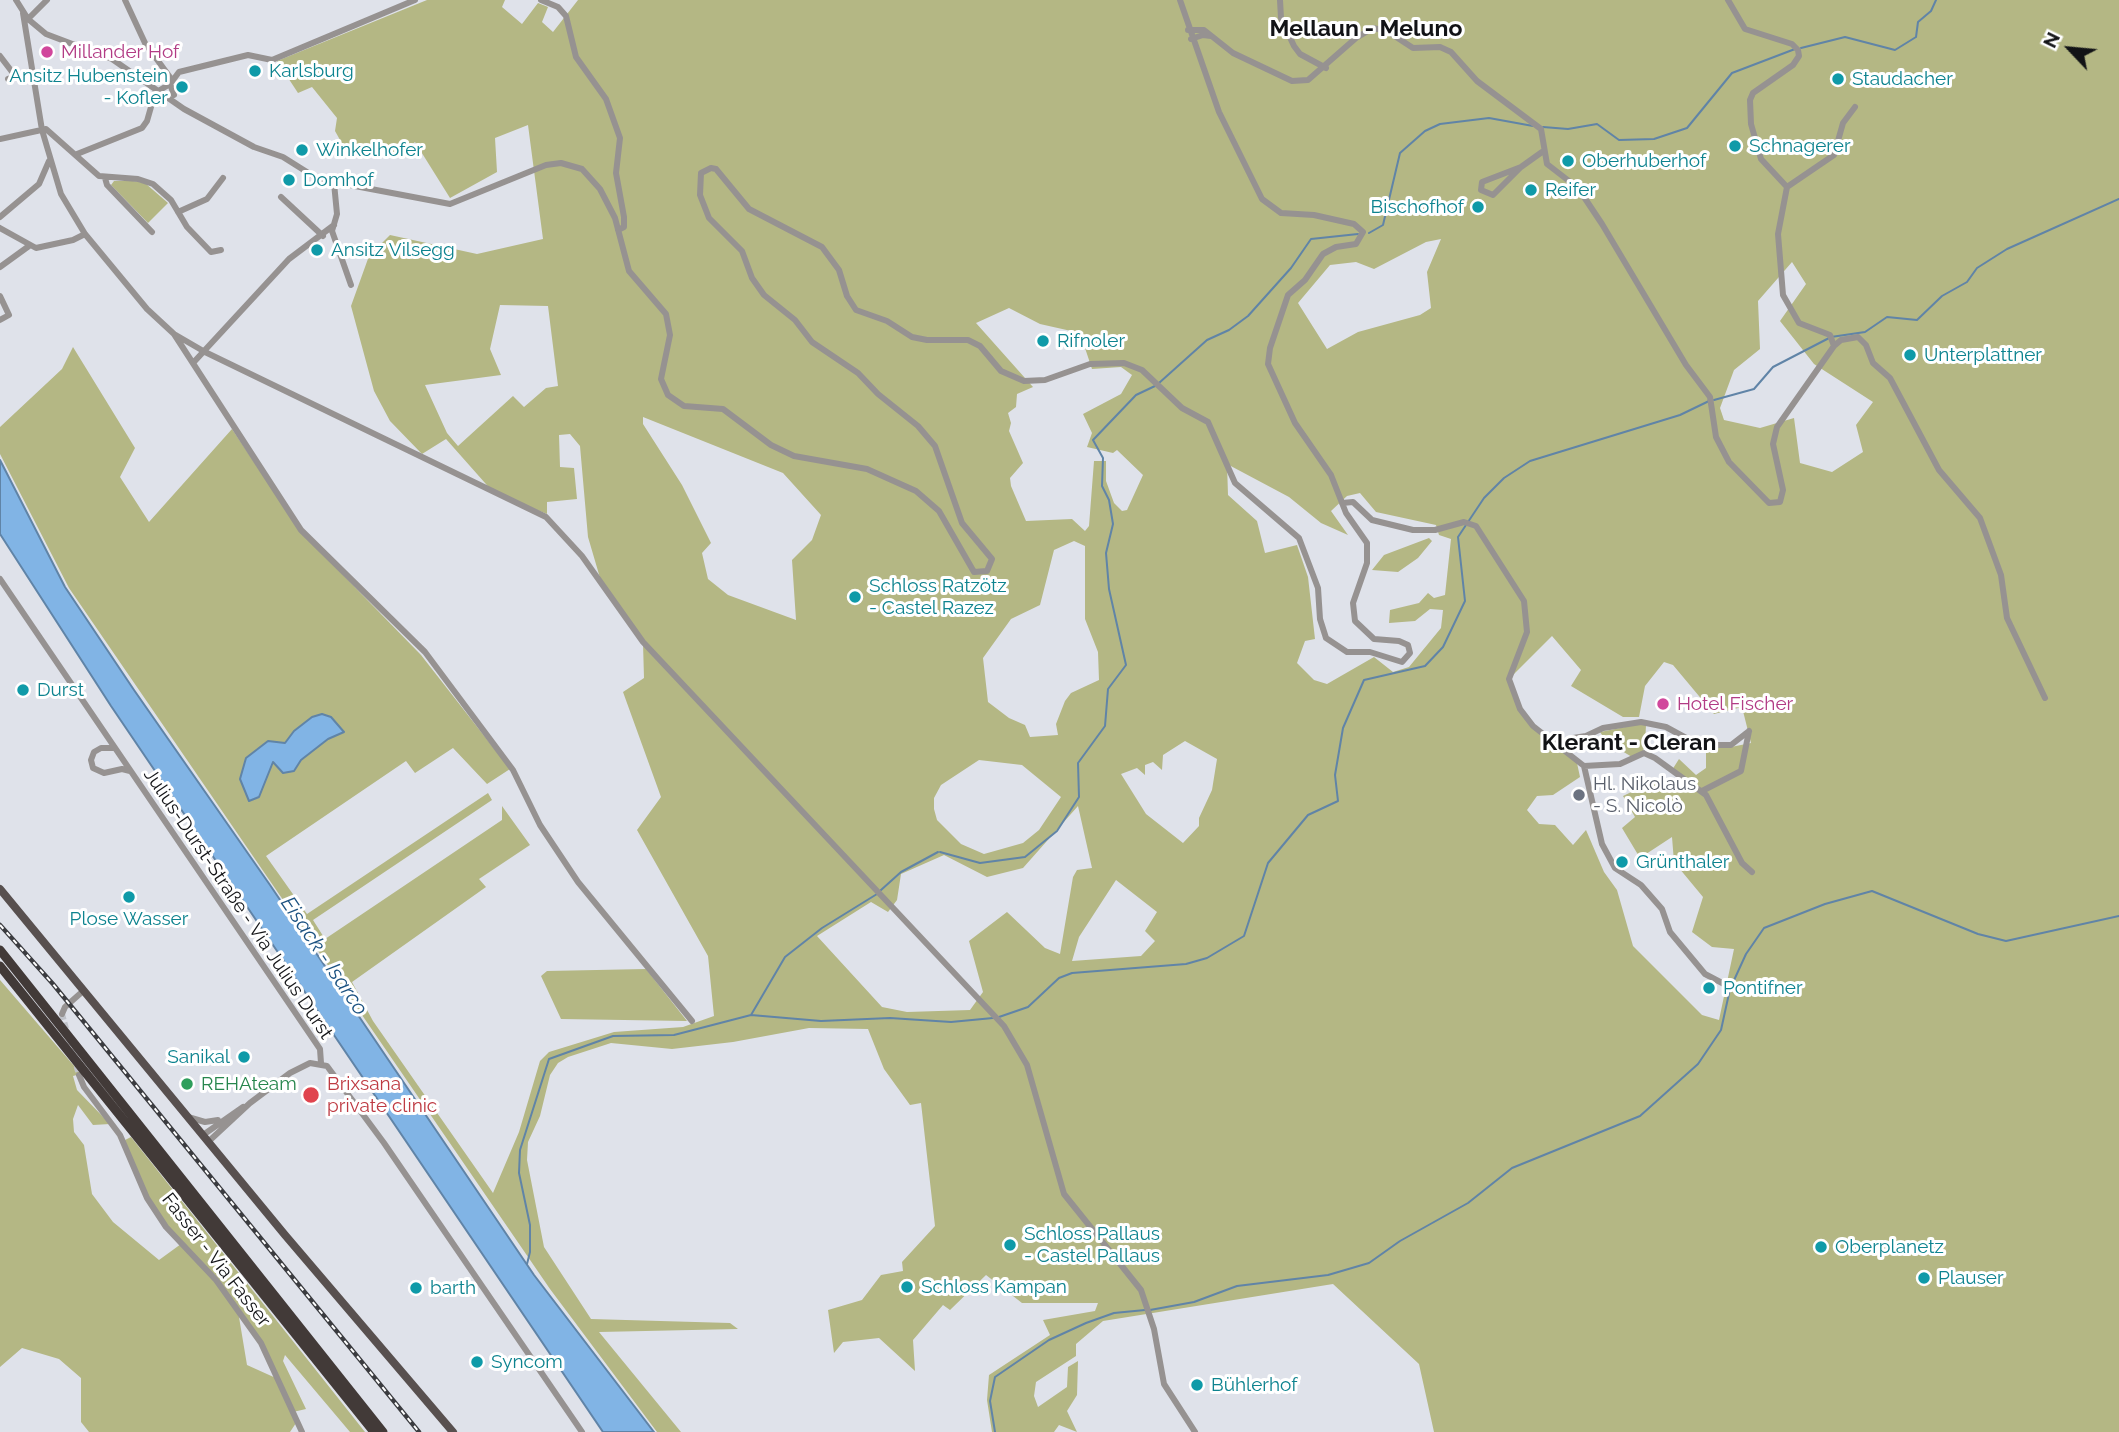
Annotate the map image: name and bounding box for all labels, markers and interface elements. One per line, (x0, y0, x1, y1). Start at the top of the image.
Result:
north arrow (2035, 14, 2105, 84)
district label: Mellaun - Meluno (1270, 15, 1462, 43)
text: N (2038, 28, 2064, 51)
place label: Millander Hof (61, 41, 179, 63)
marker: Millander Hof (39, 44, 55, 60)
place label: Karlsburg (269, 60, 354, 82)
marker: Karlsburg (247, 63, 263, 79)
place label: Ansitz Hubenstein - Kofler (9, 65, 168, 109)
place label: Staudacher (1852, 68, 1953, 90)
marker: Staudacher (1830, 71, 1846, 87)
marker: Ansitz Hubenstein - Kofler (174, 79, 190, 95)
place label: Schnagerer (1749, 135, 1851, 157)
marker: Schnagerer (1727, 138, 1743, 154)
place label: Winkelhofer (316, 139, 423, 161)
marker: Winkelhofer (294, 142, 310, 158)
place label: Oberhuberhof (1582, 150, 1706, 172)
marker: Oberhuberhof (1560, 153, 1576, 169)
place label: Domhof (303, 169, 374, 191)
marker: Domhof (281, 172, 297, 188)
place label: Reifer (1545, 179, 1596, 201)
marker: Reifer (1523, 182, 1539, 198)
place label: Bischofhof (1371, 196, 1464, 218)
marker: Bischofhof (1470, 199, 1486, 215)
place label: Ansitz Vilsegg (331, 239, 455, 261)
marker: Ansitz Vilsegg (309, 242, 325, 258)
place label: Rifnoler (1057, 330, 1125, 352)
marker: Rifnoler (1035, 333, 1051, 349)
place label: Unterplattner (1924, 344, 2042, 366)
marker: Unterplattner (1902, 347, 1918, 363)
place label: Schloss Ratzötz - Castel Razez (869, 575, 1007, 619)
marker: Schloss Ratzötz - Castel Razez (847, 589, 863, 605)
place label: Durst (37, 679, 84, 701)
marker: Durst (15, 682, 31, 698)
place label: Hotel Fischer (1677, 693, 1793, 715)
marker: Hotel Fischer (1655, 696, 1671, 712)
district label: Klerant - Cleran (1542, 729, 1716, 757)
street label: Julius-Durst-Straße - Via Julius Durst (139, 764, 337, 1044)
place label: Hl. Nikolaus - S. Nicolò (1593, 773, 1696, 817)
marker: Hl. Nikolaus - S. Nicolò (1571, 787, 1587, 803)
place label: Grünthaler (1636, 851, 1729, 873)
marker: Grünthaler (1614, 854, 1630, 870)
marker: Plose Wasser (121, 889, 137, 905)
water label: Eisack - Isarco (275, 892, 373, 1020)
place label: Plose Wasser (70, 908, 188, 930)
place label: Pontifner (1723, 977, 1803, 999)
marker: Pontifner (1701, 980, 1717, 996)
place label: Sanikal (167, 1046, 230, 1068)
marker: Sanikal (236, 1049, 252, 1065)
place label: REHAteam (201, 1073, 297, 1095)
place label: Brixsana private clinic (327, 1073, 437, 1117)
marker: REHAteam (179, 1076, 195, 1092)
marker: Brixsana private clinic (301, 1085, 321, 1105)
street label: Fasser - Via Fasser (157, 1189, 275, 1331)
place label: Schloss Pallaus - Castel Pallaus (1024, 1223, 1160, 1267)
place label: Oberplanetz (1835, 1236, 1944, 1258)
marker: Schloss Pallaus - Castel Pallaus (1002, 1237, 1018, 1253)
marker: Oberplanetz (1813, 1239, 1829, 1255)
place label: Plauser (1938, 1267, 2004, 1289)
marker: Plauser (1916, 1270, 1932, 1286)
place label: Schloss Kampan (921, 1276, 1067, 1298)
place label: barth (430, 1277, 476, 1299)
marker: Schloss Kampan (899, 1279, 915, 1295)
marker: barth (408, 1280, 424, 1296)
place label: Syncom (491, 1351, 563, 1373)
marker: Syncom (469, 1354, 485, 1370)
place label: Bühlerhof (1211, 1374, 1297, 1396)
marker: Bühlerhof (1189, 1377, 1205, 1393)

